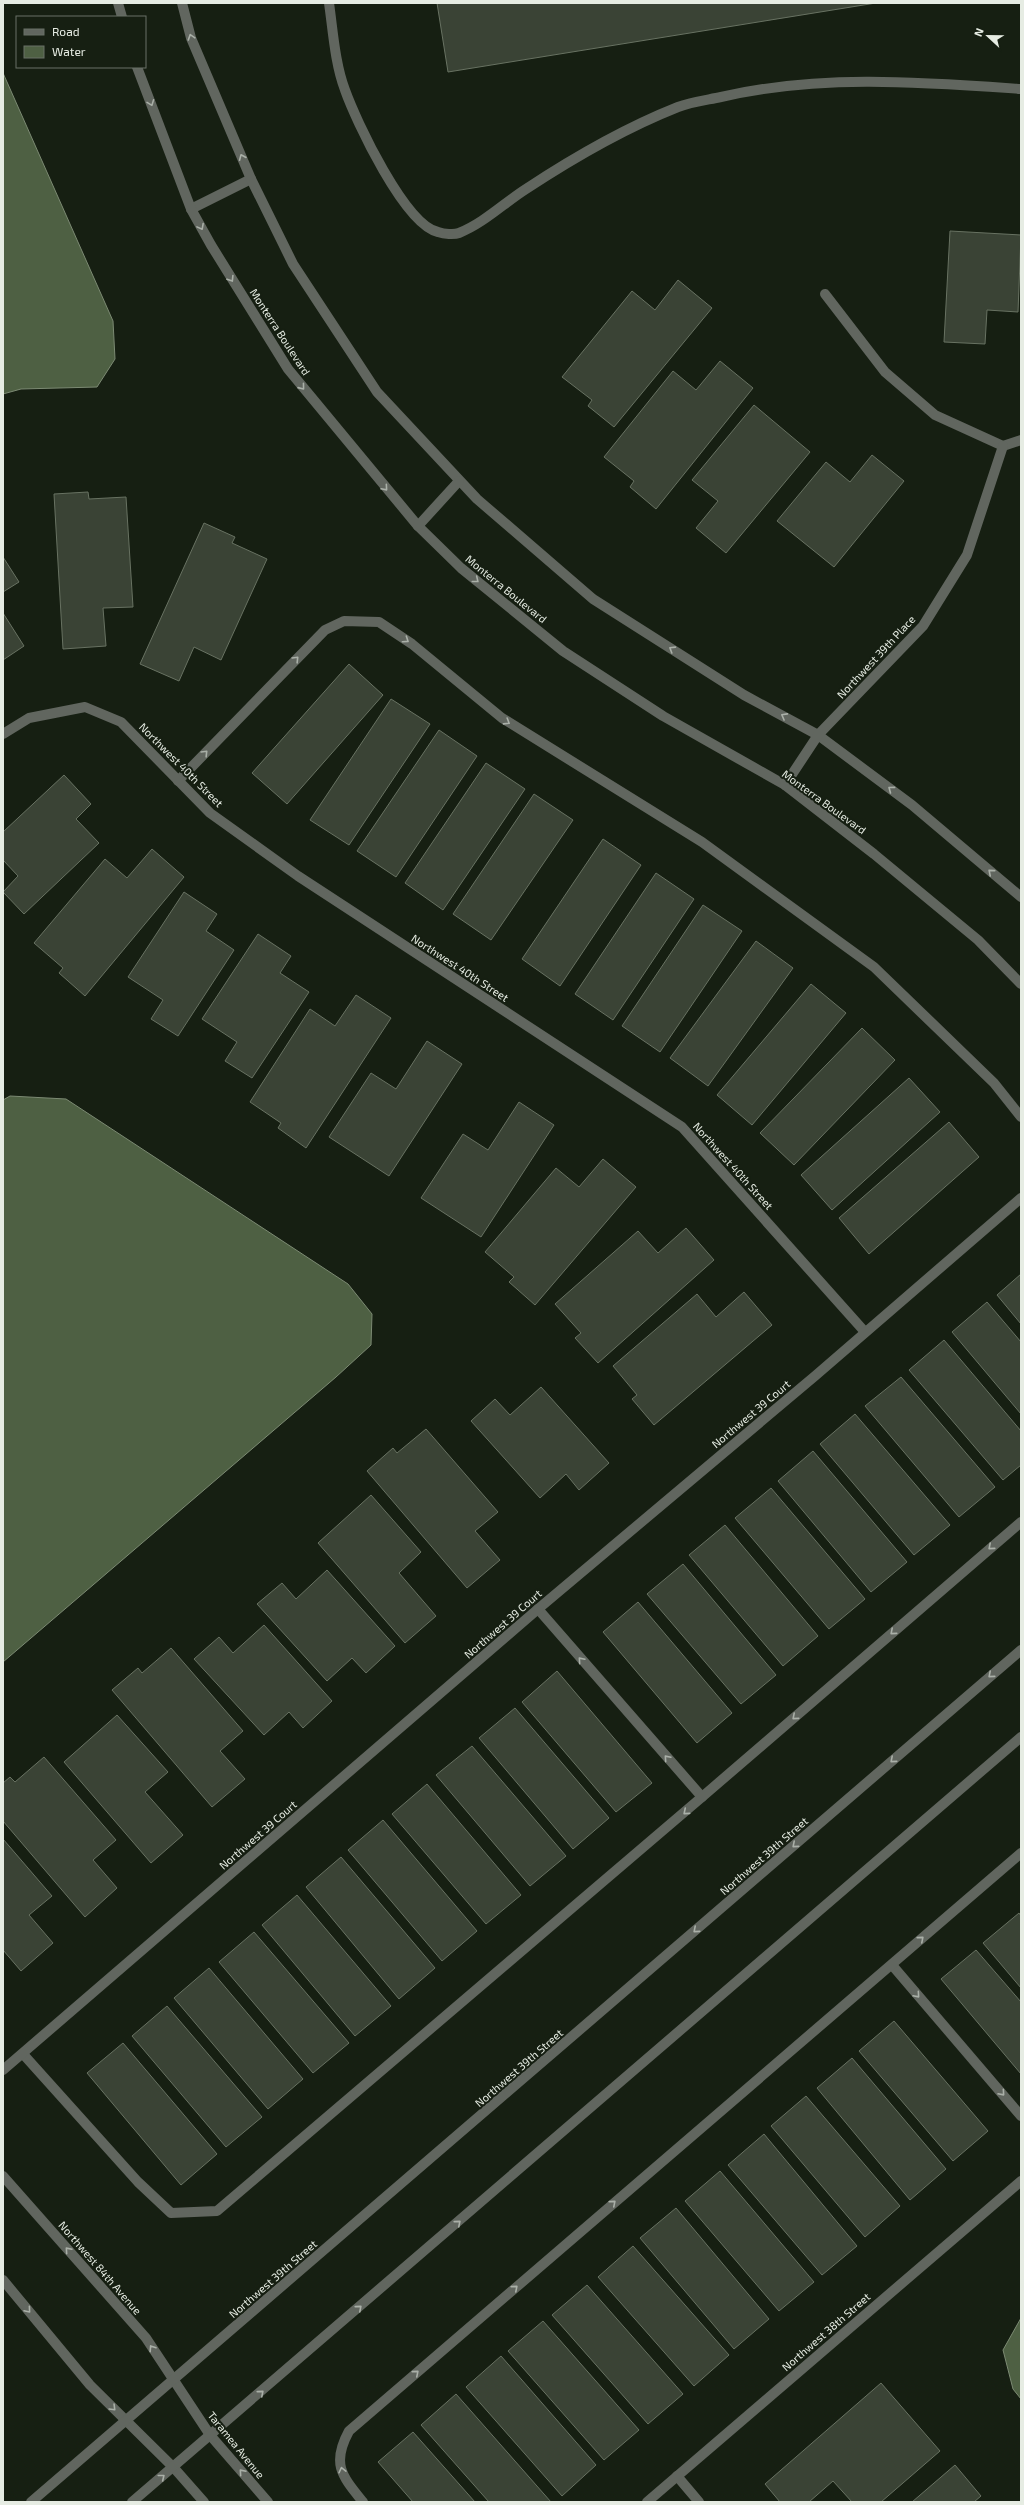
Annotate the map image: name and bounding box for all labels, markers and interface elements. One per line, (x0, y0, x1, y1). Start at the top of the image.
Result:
legend (16, 16, 146, 68)
north arrow (968, 16, 1008, 56)
text: Road (52, 24, 80, 38)
text: N (971, 26, 986, 38)
one-way arrow (187, 34, 196, 41)
text: Water (52, 44, 86, 58)
one-way arrow (147, 100, 155, 107)
one-way arrow (238, 154, 246, 161)
one-way arrow (196, 223, 204, 230)
one-way arrow (227, 275, 234, 282)
street label: Monterra Boulevard (248, 286, 313, 377)
one-way arrow (298, 383, 305, 390)
one-way arrow (380, 483, 387, 491)
street label: Monterra Boulevard (463, 552, 549, 625)
one-way arrow (471, 576, 478, 583)
street label: Northwest 39th Place (834, 612, 917, 701)
one-way arrow (402, 635, 409, 643)
one-way arrow (670, 647, 677, 654)
one-way arrow (291, 656, 299, 664)
one-way arrow (781, 714, 788, 721)
one-way arrow (503, 717, 510, 724)
street label: Northwest 40th Street (137, 720, 226, 809)
one-way arrow (200, 750, 208, 758)
street label: Monterra Boulevard (780, 767, 869, 836)
one-way arrow (888, 786, 895, 794)
one-way arrow (989, 869, 996, 876)
street label: Northwest 40th Street (409, 931, 511, 1004)
street label: Northwest 40th Street (691, 1119, 776, 1212)
street label: Northwest 39 Court (709, 1377, 793, 1450)
one-way arrow (989, 1543, 996, 1550)
street label: Northwest 39 Court (461, 1586, 544, 1661)
one-way arrow (890, 1628, 898, 1635)
one-way arrow (579, 1657, 586, 1665)
one-way arrow (989, 1671, 996, 1678)
one-way arrow (792, 1713, 799, 1720)
one-way arrow (665, 1755, 672, 1762)
one-way arrow (890, 1756, 898, 1763)
street label: Northwest 39 Court (216, 1797, 299, 1872)
one-way arrow (683, 1807, 690, 1814)
street label: Northwest 39th Street (717, 1814, 810, 1897)
one-way arrow (792, 1841, 799, 1848)
one-way arrow (694, 1926, 701, 1933)
one-way arrow (917, 1937, 924, 1944)
one-way arrow (913, 1990, 920, 1997)
street label: Northwest 39th Street (472, 2026, 565, 2109)
one-way arrow (997, 2089, 1004, 2096)
one-way arrow (608, 2201, 616, 2208)
street label: Northwest 84th Avenue (56, 2218, 144, 2317)
one-way arrow (453, 2221, 460, 2228)
street label: Northwest 39th Street (226, 2237, 319, 2320)
one-way arrow (66, 2247, 73, 2254)
one-way arrow (510, 2286, 517, 2293)
street label: Northwest 38th Street (779, 2290, 872, 2373)
one-way arrow (23, 2305, 30, 2313)
one-way arrow (355, 2306, 362, 2313)
one-way arrow (150, 2346, 157, 2353)
one-way arrow (412, 2371, 419, 2378)
one-way arrow (256, 2390, 264, 2398)
one-way arrow (108, 2403, 116, 2411)
street label: Taramea Avenue (205, 2409, 267, 2481)
one-way arrow (338, 2467, 346, 2474)
one-way arrow (240, 2470, 247, 2477)
one-way arrow (157, 2475, 164, 2482)

